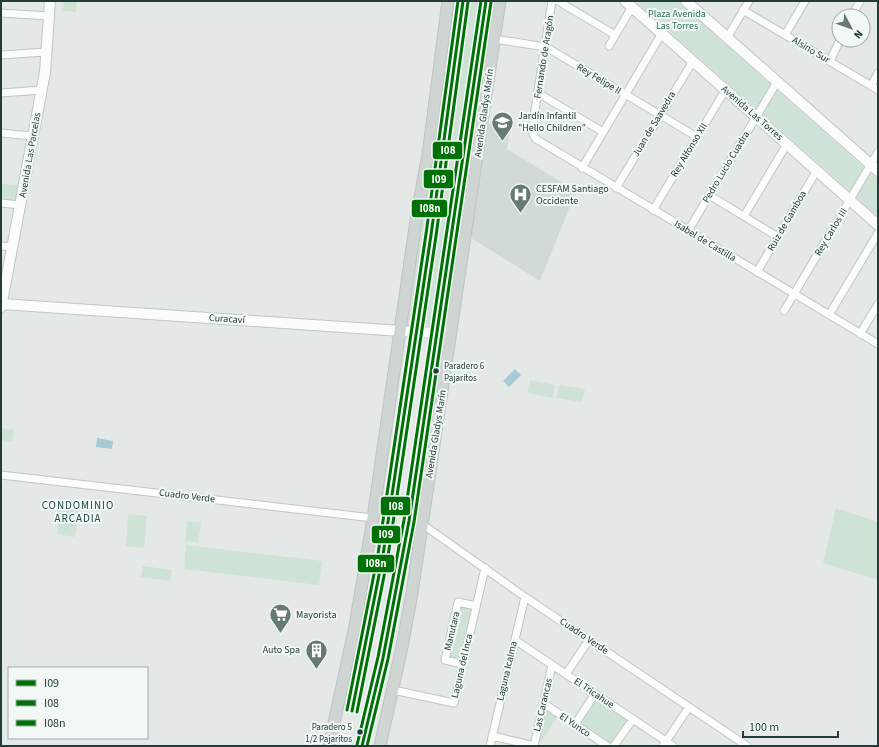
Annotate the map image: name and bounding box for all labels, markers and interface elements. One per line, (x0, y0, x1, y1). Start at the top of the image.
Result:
park label: Plaza Avenida Las Torres (648, 7, 706, 33)
north arrow (831, 8, 871, 48)
street label: Fernando de Aragón (531, 14, 557, 100)
text: N (850, 27, 866, 42)
street label: Alsino Sur (789, 33, 833, 67)
street label: Rey Felipe II (574, 60, 624, 98)
street label: Avenida Gladys Marín (471, 68, 497, 158)
street label: Avenida Las Torres (718, 82, 786, 144)
street label: Juan de Saavedra (629, 89, 679, 159)
school or university icon: Jardín Infantil "Hello Children" (489, 109, 515, 142)
place label: Jardín Infantil "Hello Children" (518, 109, 586, 135)
street label: Avenida Las Parcelas (16, 111, 44, 199)
street label: Rey Alfonso XII (667, 120, 711, 180)
street label: Pedro Lucio Cuadra (699, 129, 753, 205)
line badge: I08 (432, 141, 463, 160)
text: I08 (441, 143, 456, 158)
line badge: I09 (423, 169, 454, 189)
text: I09 (432, 172, 447, 187)
hospital icon: CESFAM Santiago Occidente (507, 182, 533, 215)
place label: CESFAM Santiago Occidente (536, 182, 609, 208)
street label: Ruiz de Gamboa (764, 188, 810, 254)
line badge: I08n (411, 199, 448, 218)
text: I08n (419, 201, 441, 216)
street label: Rey Carlos III (811, 205, 851, 259)
street label: Isabel de Castilla (671, 217, 739, 265)
street label: Curacaví (209, 311, 246, 327)
place label: Paradero 6 Pajaritos (444, 360, 485, 385)
marker: Paradero 6 Pajaritos (431, 366, 441, 376)
street label: Avenida Gladys Marín (422, 389, 450, 479)
street label: Cuadro Verde (158, 486, 216, 506)
line badge: I08 (380, 496, 411, 516)
district label: CONDOMINIO ARCADIA (42, 498, 114, 526)
text: I08 (389, 499, 404, 514)
line badge: I09 (371, 525, 401, 544)
text: I09 (379, 527, 394, 542)
line badge: I08n (357, 554, 395, 573)
text: I08n (365, 556, 387, 571)
supermarket icon: Mayorista (267, 602, 293, 635)
place label: Mayorista (296, 608, 337, 622)
street label: Manutara (441, 610, 463, 652)
street label: Cuadro Verde (557, 614, 611, 658)
street label: Laguna del Inca (448, 632, 476, 700)
building icon: Auto Spa (303, 637, 329, 670)
street label: Laguna Icalma (493, 640, 521, 702)
place label: Auto Spa (263, 643, 300, 657)
legend (8, 667, 148, 739)
street label: El Tricahue (571, 674, 617, 712)
text: I09 (44, 675, 59, 692)
street label: Las Carancas (530, 677, 556, 733)
text: I08 (44, 695, 59, 712)
street label: El Yunco (557, 709, 593, 741)
scale bar (743, 713, 838, 739)
text: I08n (44, 715, 66, 732)
text: 100 m (749, 719, 779, 736)
place label: Paradero 5 1/2 Pajaritos (305, 721, 353, 746)
marker: Paradero 5 1/2 Pajaritos (355, 727, 365, 737)

